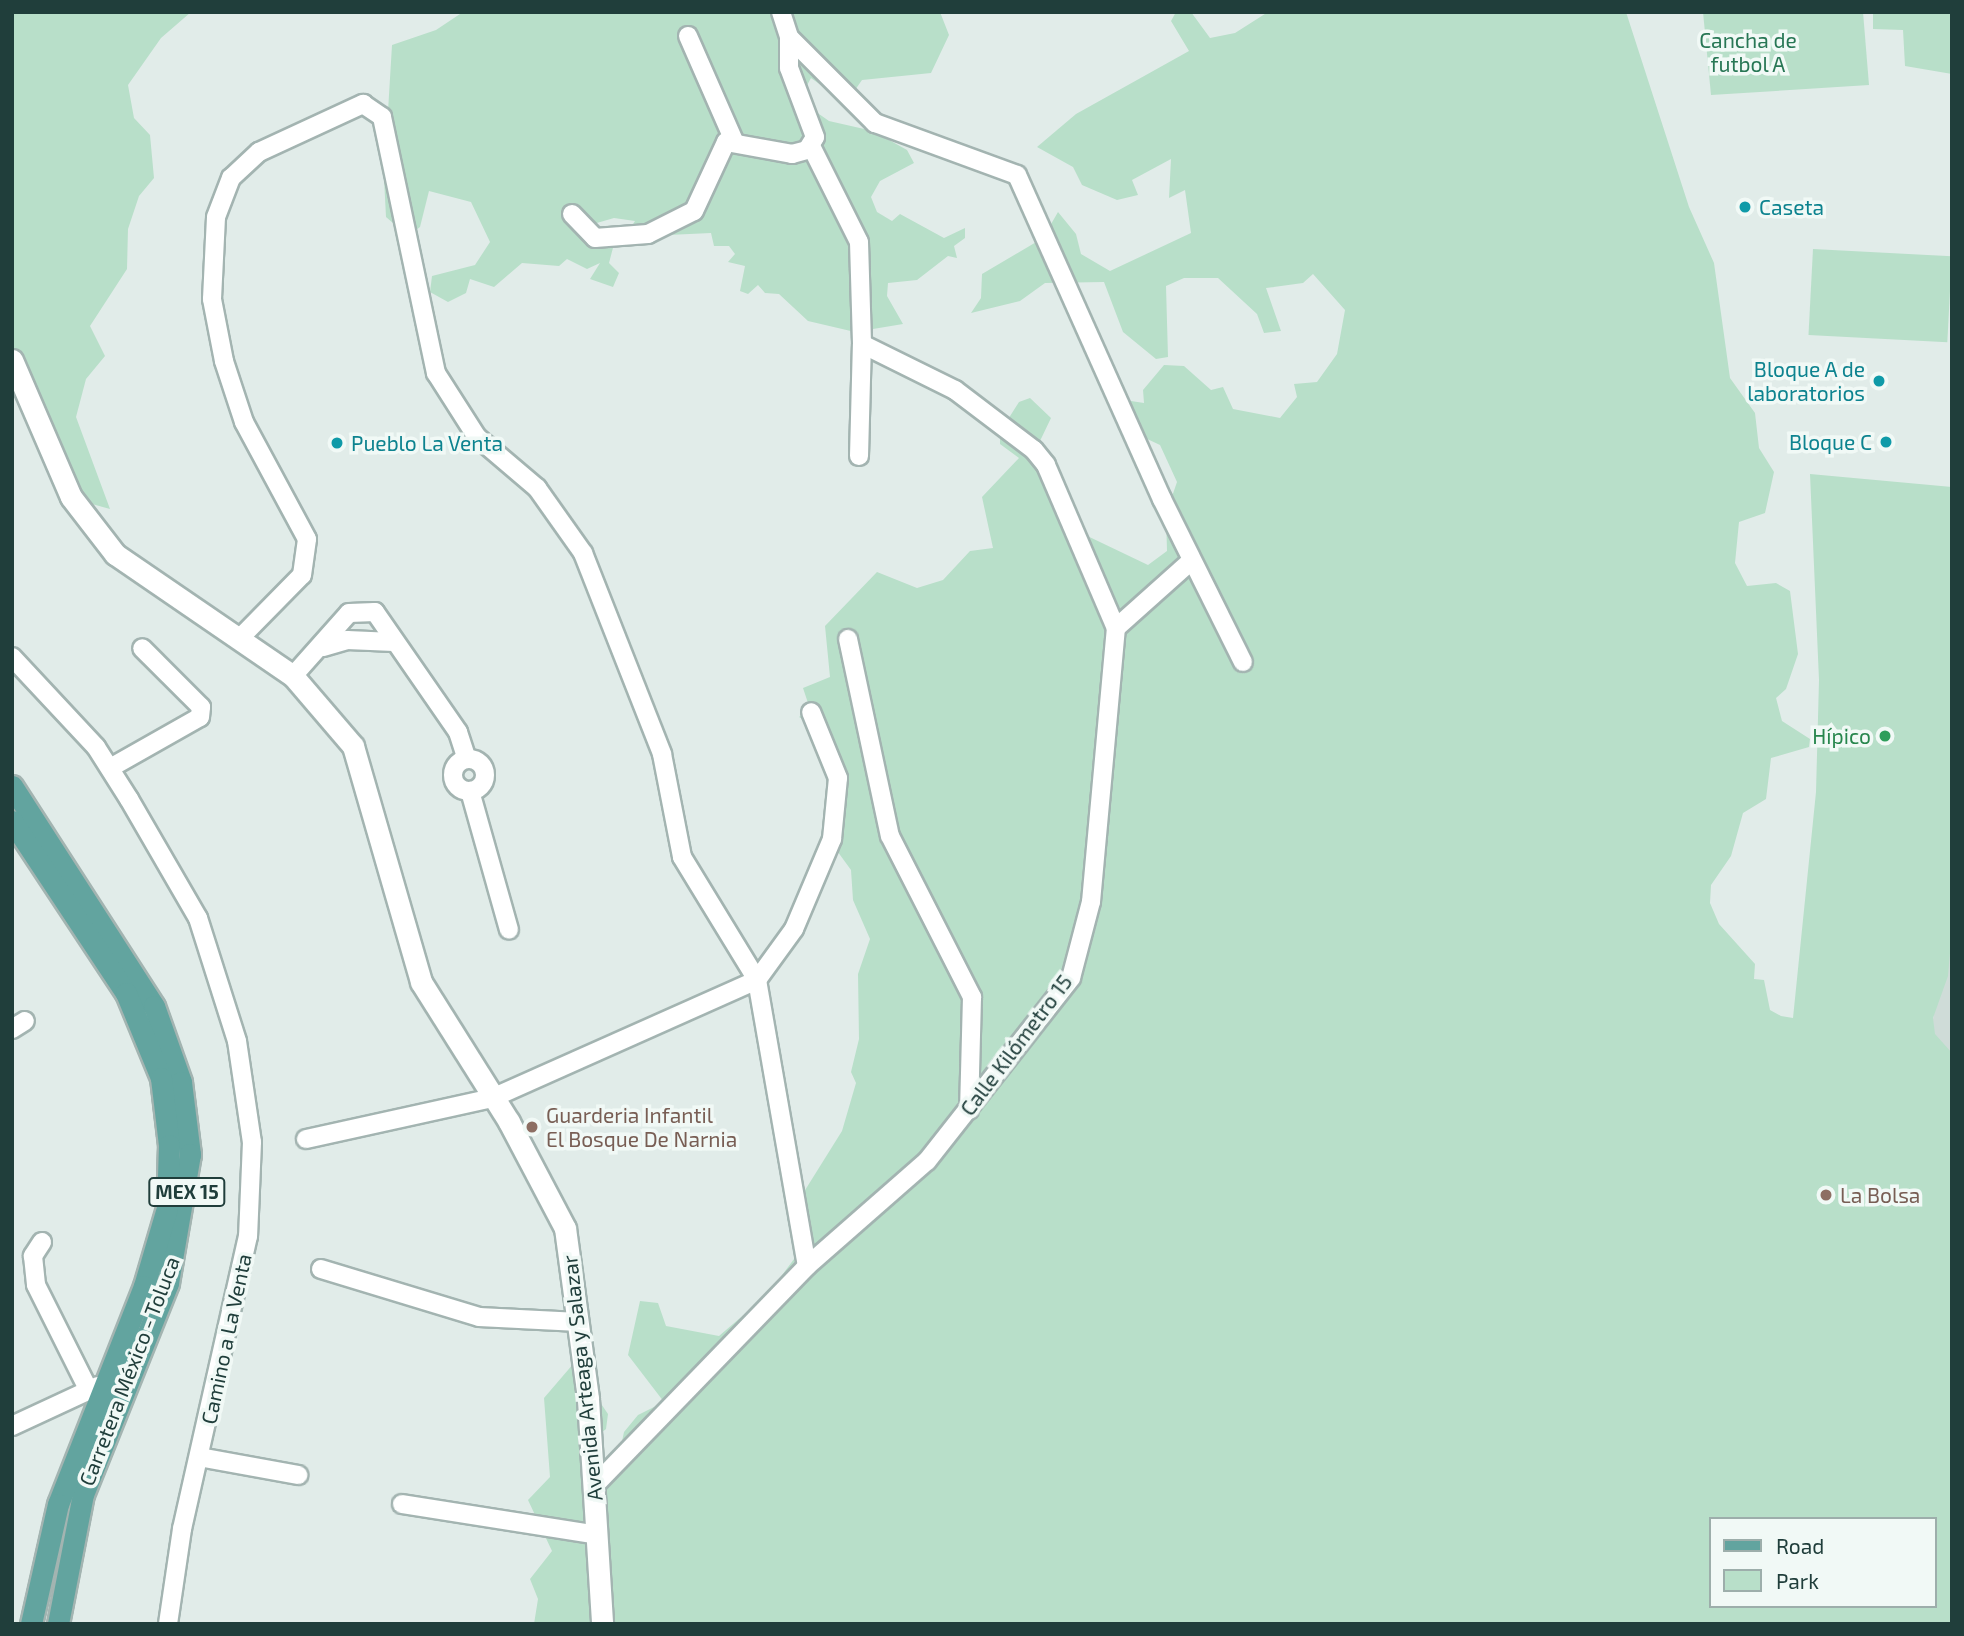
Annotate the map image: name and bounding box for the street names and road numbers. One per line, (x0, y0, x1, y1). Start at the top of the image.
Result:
street label: Calle Kilómetro 15 (955, 970, 1077, 1120)
road number: MEX 15 (147, 1176, 227, 1208)
street label: Camino a La Venta (196, 1251, 256, 1427)
street label: Carretera México - Toluca (74, 1253, 184, 1489)
street label: Avenida Arteaga y Salazar (556, 1253, 608, 1503)

